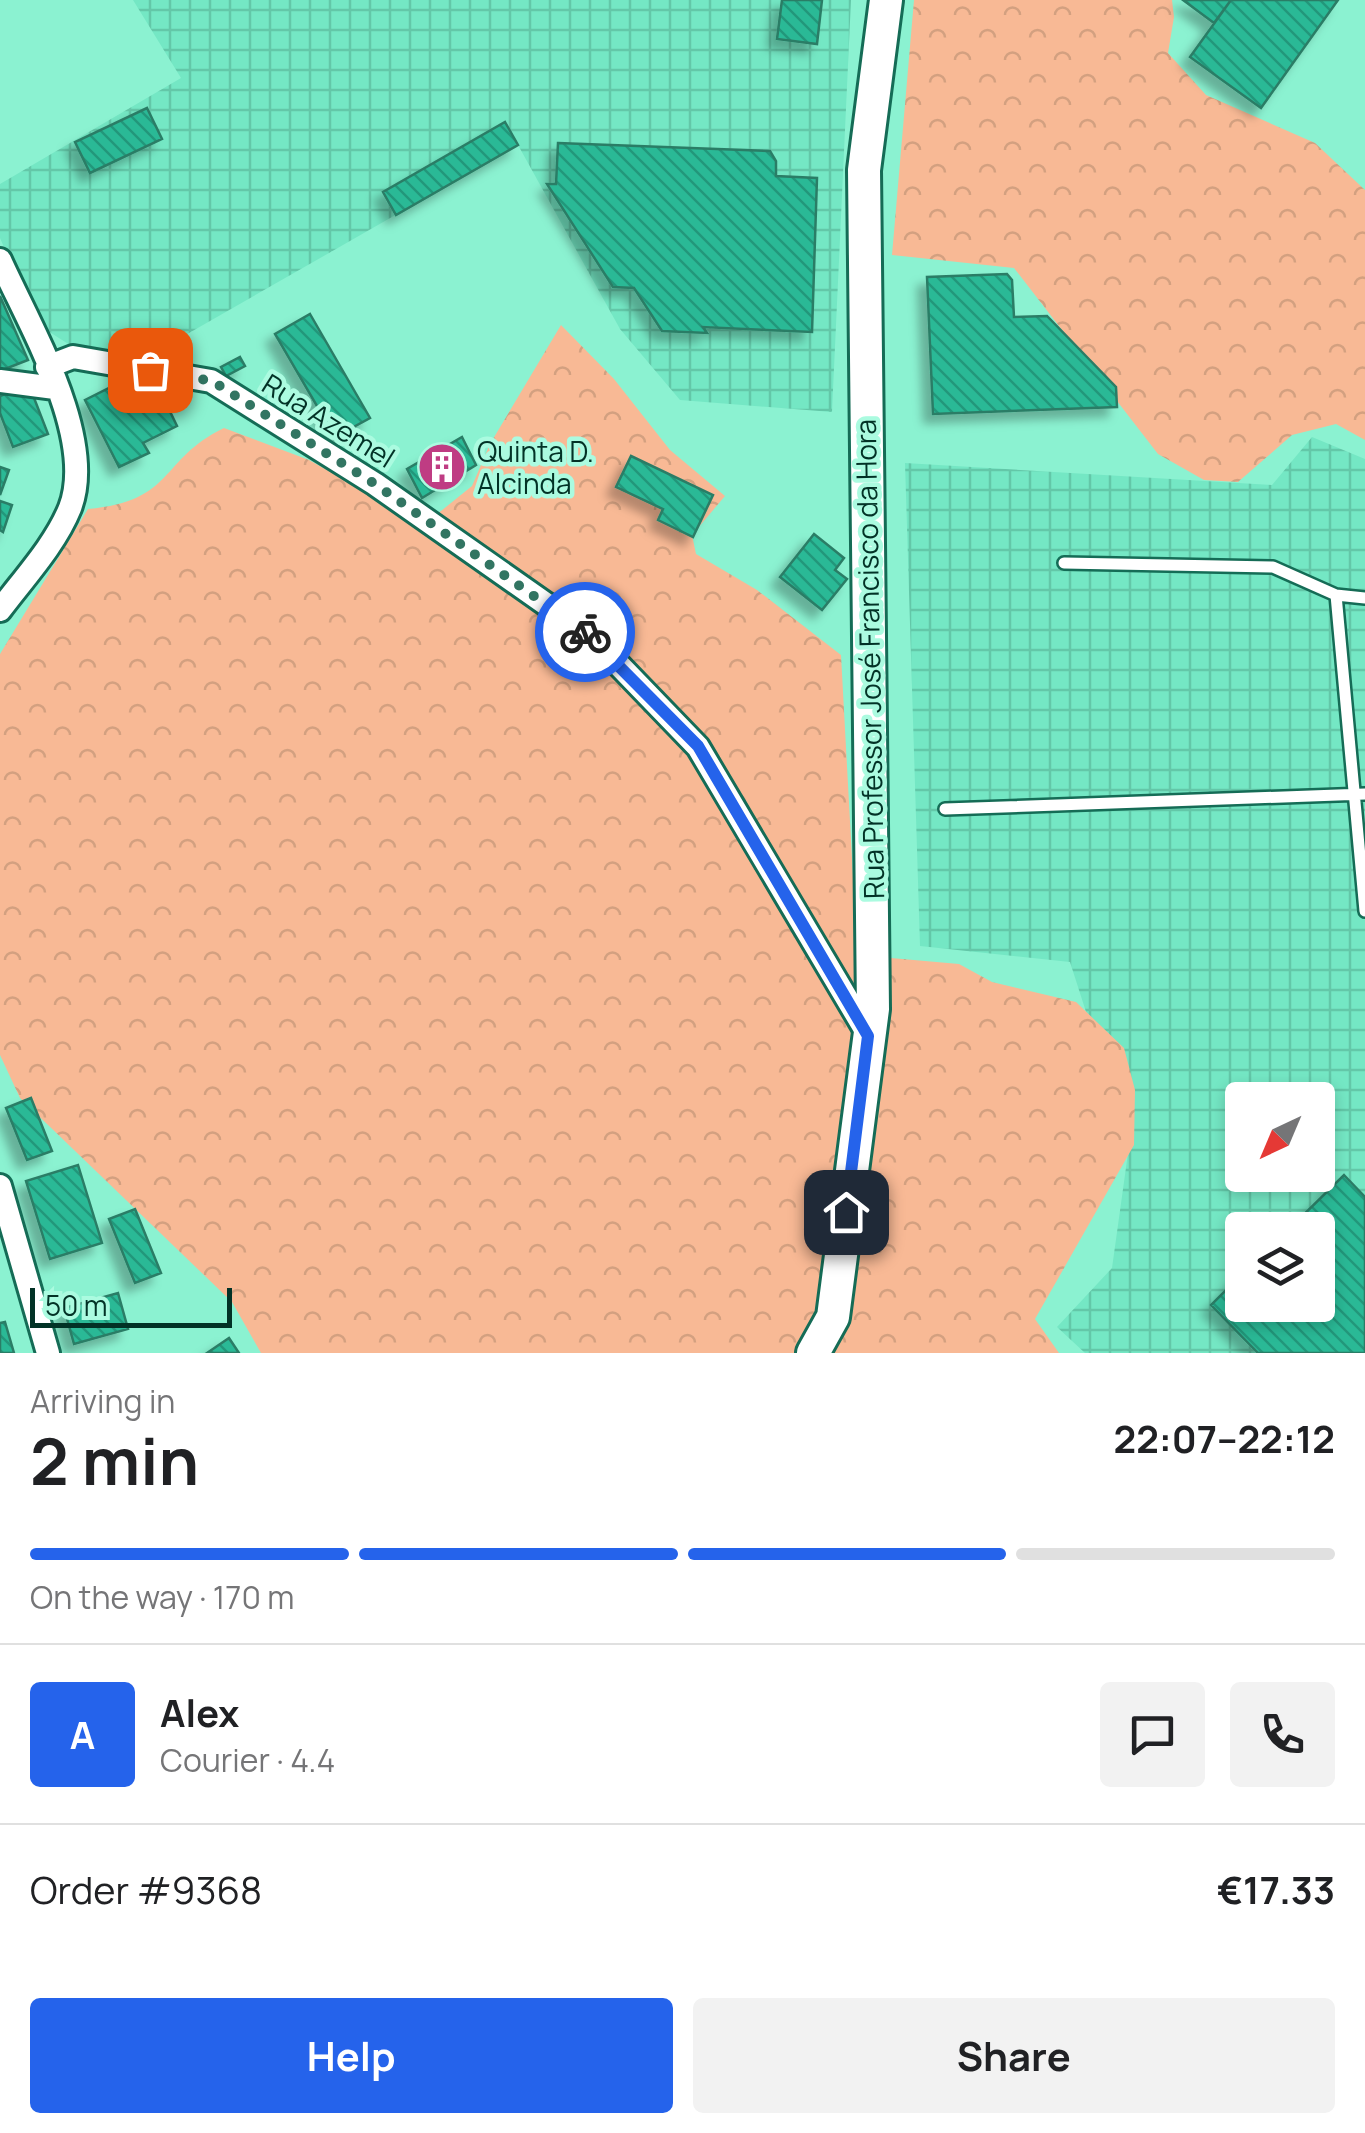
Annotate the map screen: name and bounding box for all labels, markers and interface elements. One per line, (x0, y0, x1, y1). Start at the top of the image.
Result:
pin (108, 328, 193, 413)
icon: bag (123, 343, 178, 398)
street label: Rua Azemel (256, 364, 402, 476)
street label: Rua Professor José Francisco da Hora (846, 419, 892, 899)
place label: Quinta D. Alcinda (477, 432, 594, 502)
building icon: Quinta D. Alcinda (416, 441, 468, 493)
courier (535, 582, 635, 682)
icon: bike (558, 605, 613, 660)
north arrow (1225, 1082, 1335, 1192)
map controls (1225, 1082, 1335, 1322)
pin (804, 1170, 889, 1255)
icon: home (819, 1185, 874, 1240)
button: layers (1225, 1212, 1335, 1322)
scale bar (30, 1283, 232, 1328)
text: 50 m (45, 1286, 108, 1324)
text: Arriving in (30, 1379, 175, 1423)
text: 22:07–22:12 (1114, 1412, 1335, 1464)
text: 2 min (30, 1416, 199, 1505)
text: On the way · 170 m (30, 1575, 294, 1619)
button: chat (1100, 1682, 1205, 1787)
button: phone (1230, 1682, 1335, 1787)
text: Alex (160, 1686, 239, 1738)
text: A (70, 1708, 95, 1760)
text: Courier · 4.4 (160, 1738, 335, 1782)
text: Order #9368 (30, 1863, 262, 1915)
text: €17.33 (1217, 1863, 1335, 1915)
button: Help (30, 1998, 673, 2113)
button: Share (693, 1998, 1335, 2113)

